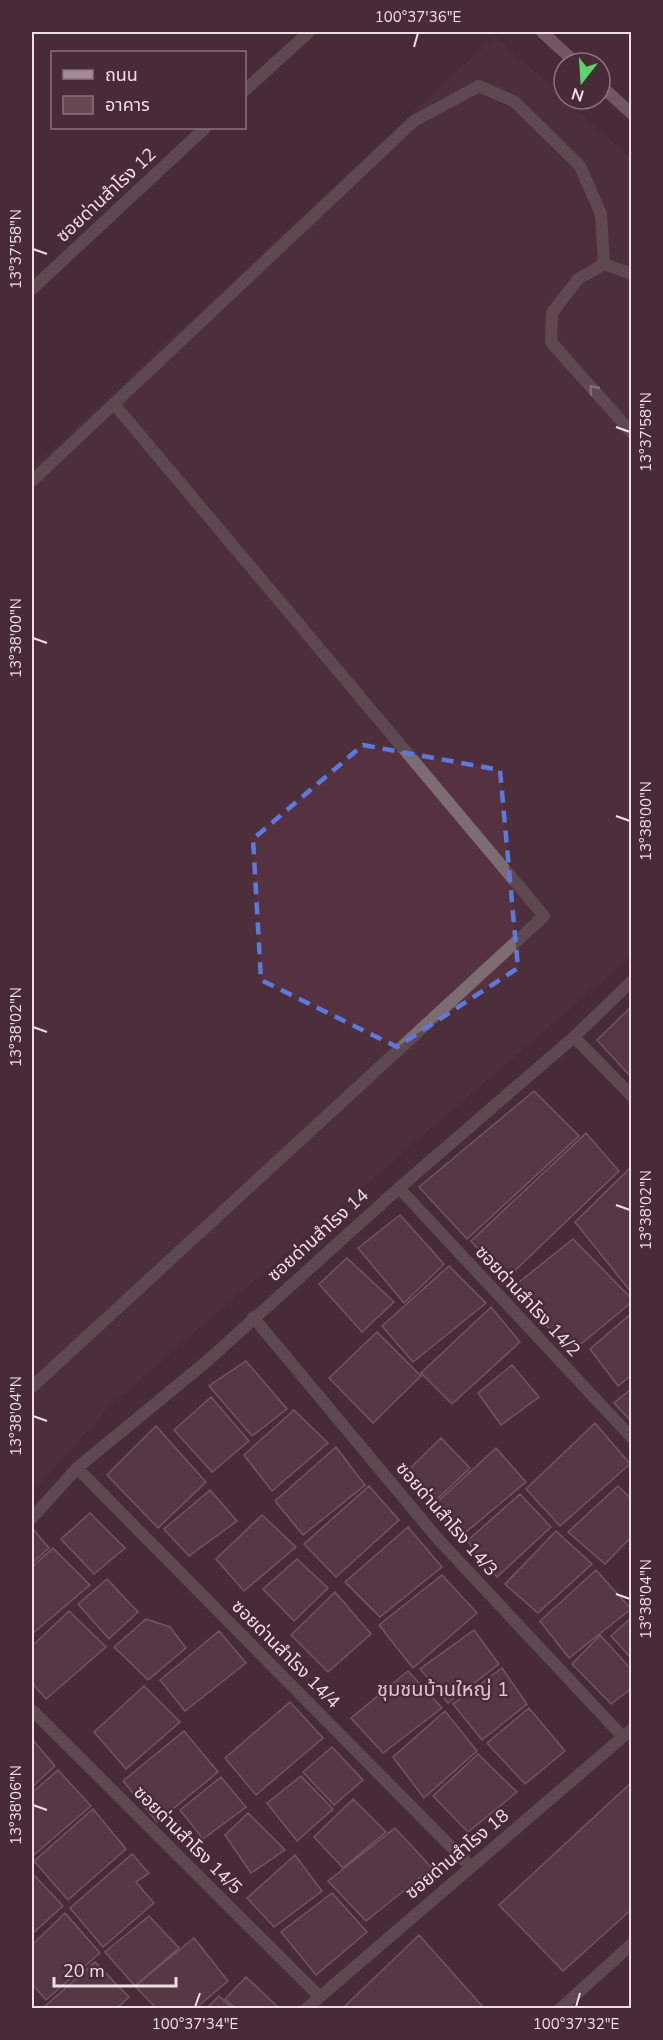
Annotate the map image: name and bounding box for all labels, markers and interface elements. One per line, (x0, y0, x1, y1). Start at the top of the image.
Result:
text: 100°37'36"E (375, 7, 461, 27)
legend (51, 51, 246, 129)
north arrow (552, 51, 612, 111)
text: ถนน (105, 63, 138, 87)
text: N (569, 82, 587, 107)
text: อาคาร (105, 93, 150, 117)
street label: ซอยด่านสำโรง 12 (51, 143, 161, 247)
text: 13°37'58"N (6, 209, 26, 289)
one-way arrow (589, 385, 600, 396)
text: 13°37'58"N (636, 392, 656, 472)
text: 13°38'00"N (6, 598, 26, 678)
text: 13°38'00"N (636, 781, 656, 861)
text: 13°38'02"N (6, 987, 26, 1067)
text: 13°38'02"N (636, 1170, 656, 1250)
street label: ซอยด่านสำโรง 14 (262, 1183, 374, 1287)
street label: ซอยด่านสำโรง 14/2 (470, 1240, 586, 1362)
text: 13°38'04"N (6, 1376, 26, 1456)
street label: ซอยด่านสำโรง 14/3 (391, 1457, 503, 1581)
text: 13°38'04"N (636, 1559, 656, 1639)
street label: ซอยด่านสำโรง 14/4 (227, 1595, 346, 1714)
district label: ชุมชนบ้านใหญ่ 1 (377, 1676, 509, 1703)
text: 13°38'06"N (6, 1765, 26, 1845)
street label: ซอยด่านสำโรง 14/5 (129, 1781, 247, 1899)
street label: ซอยด่านสำโรง 18 (400, 1804, 514, 1904)
scale bar (54, 1950, 176, 1988)
text: 20 m (63, 1959, 105, 1983)
text: 100°37'34"E (152, 2014, 238, 2034)
text: 100°37'32"E (533, 2014, 619, 2034)

